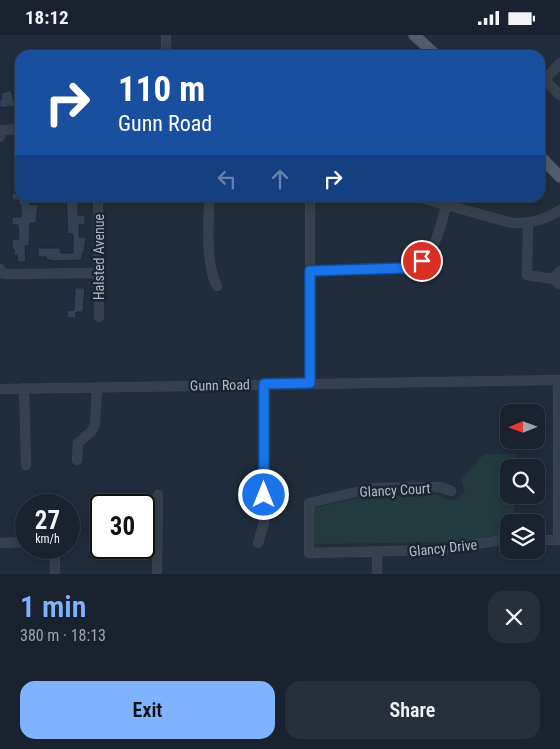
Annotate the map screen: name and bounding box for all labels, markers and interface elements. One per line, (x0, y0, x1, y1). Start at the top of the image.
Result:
text: 18:12 (25, 6, 69, 29)
text: 110 m (118, 69, 205, 110)
icon: right (35, 70, 100, 135)
text: Gunn Road (118, 111, 212, 136)
icon: left (213, 165, 241, 193)
icon: ahead (266, 165, 294, 193)
icon: right (319, 165, 347, 193)
street label: Halsted Avenue (91, 213, 107, 300)
pin (401, 240, 443, 282)
icon: arrive (408, 247, 436, 275)
street label: Gunn Road (190, 376, 250, 394)
north arrow (500, 404, 545, 449)
map controls (500, 404, 545, 559)
button: search (500, 459, 545, 504)
position arrow (237, 468, 289, 520)
street label: Glancy Court (359, 480, 431, 500)
speed limit sign: 30 (90, 494, 155, 559)
text: 27 (35, 506, 60, 535)
button: layers (500, 514, 545, 559)
text: km/h (35, 532, 60, 546)
street label: Glancy Drive (408, 536, 478, 560)
text: 1 min (20, 589, 86, 624)
button: close (488, 591, 540, 643)
text: 380 m · 18:13 (20, 626, 106, 645)
button: Exit (20, 681, 275, 739)
button: Share (285, 681, 540, 739)

